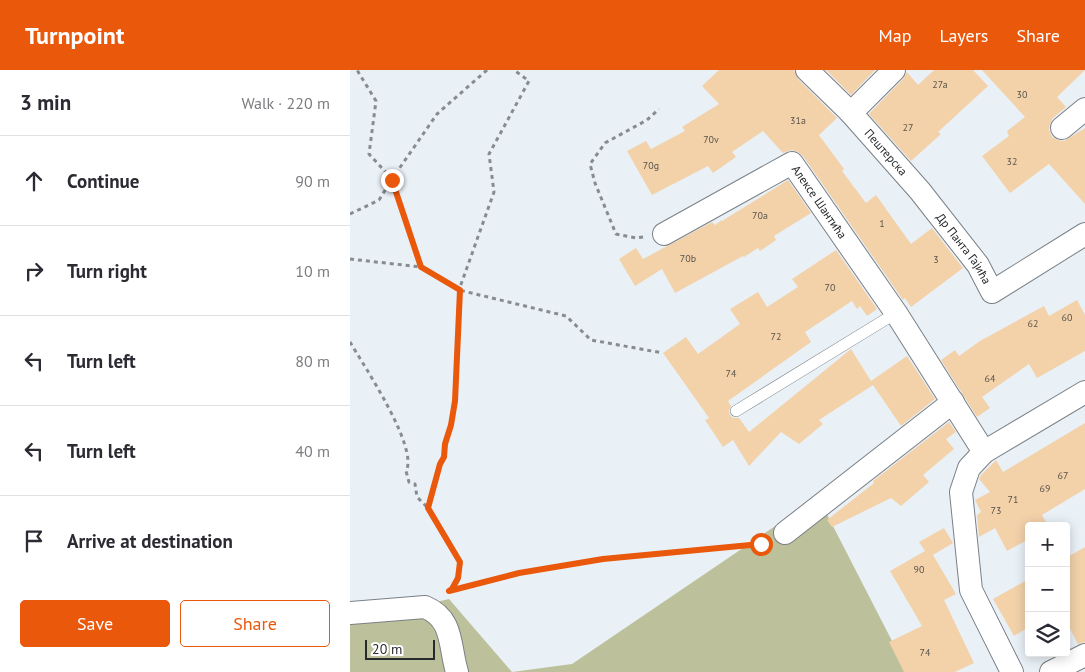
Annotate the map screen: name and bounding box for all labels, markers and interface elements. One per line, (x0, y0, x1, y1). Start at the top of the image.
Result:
text: Turnpoint (25, 20, 124, 51)
text: Map (879, 24, 911, 47)
text: Layers (939, 24, 988, 47)
text: Share (1016, 24, 1060, 47)
house number: 27a (932, 78, 948, 91)
house number: 30 (1017, 88, 1028, 101)
text: 3 min (20, 89, 71, 116)
text: Walk · 220 m (241, 93, 330, 113)
house number: 31a (790, 114, 806, 127)
house number: 27 (903, 121, 913, 134)
street label: Пештерска (862, 126, 911, 178)
house number: 70v (703, 133, 719, 146)
house number: 32 (1007, 155, 1017, 168)
house number: 70g (643, 159, 659, 172)
street label: Алексе Шантића (789, 162, 850, 242)
icon: ahead (20, 167, 48, 195)
text: Continue (67, 169, 139, 193)
route end (381, 169, 404, 192)
text: 90 m (295, 171, 330, 191)
house number: 70a (752, 209, 768, 222)
street label: Др Панта Гајића (933, 210, 995, 286)
house number: 1 (879, 217, 885, 230)
house number: 70b (680, 252, 696, 265)
house number: 3 (933, 253, 939, 266)
icon: right (20, 257, 48, 285)
text: Turn right (67, 259, 147, 283)
text: 10 m (295, 261, 330, 281)
house number: 70 (825, 281, 836, 294)
house number: 60 (1062, 311, 1073, 324)
house number: 62 (1028, 317, 1038, 330)
house number: 72 (771, 330, 781, 343)
icon: left (20, 347, 48, 375)
text: Turn left (67, 349, 136, 373)
text: 80 m (295, 351, 330, 371)
house number: 74 (726, 367, 737, 380)
house number: 64 (985, 372, 996, 385)
icon: left (20, 437, 48, 465)
text: Turn left (67, 439, 136, 463)
text: 40 m (295, 441, 330, 461)
house number: 67 (1058, 469, 1068, 482)
house number: 69 (1040, 482, 1050, 495)
house number: 71 (1008, 493, 1018, 506)
house number: 73 (991, 504, 1001, 517)
map controls (1025, 522, 1070, 657)
button: + (1025, 522, 1070, 567)
icon: arrive (20, 527, 48, 555)
text: Arrive at destination (67, 529, 233, 553)
route start (750, 533, 773, 556)
house number: 90 (914, 563, 925, 576)
button: − (1025, 567, 1070, 612)
button: Save (20, 600, 170, 647)
button: Share (180, 600, 330, 647)
button: layers (1025, 612, 1070, 657)
scale bar (365, 637, 435, 660)
text: 20 m (372, 640, 402, 658)
house number: 74 (920, 646, 931, 659)

